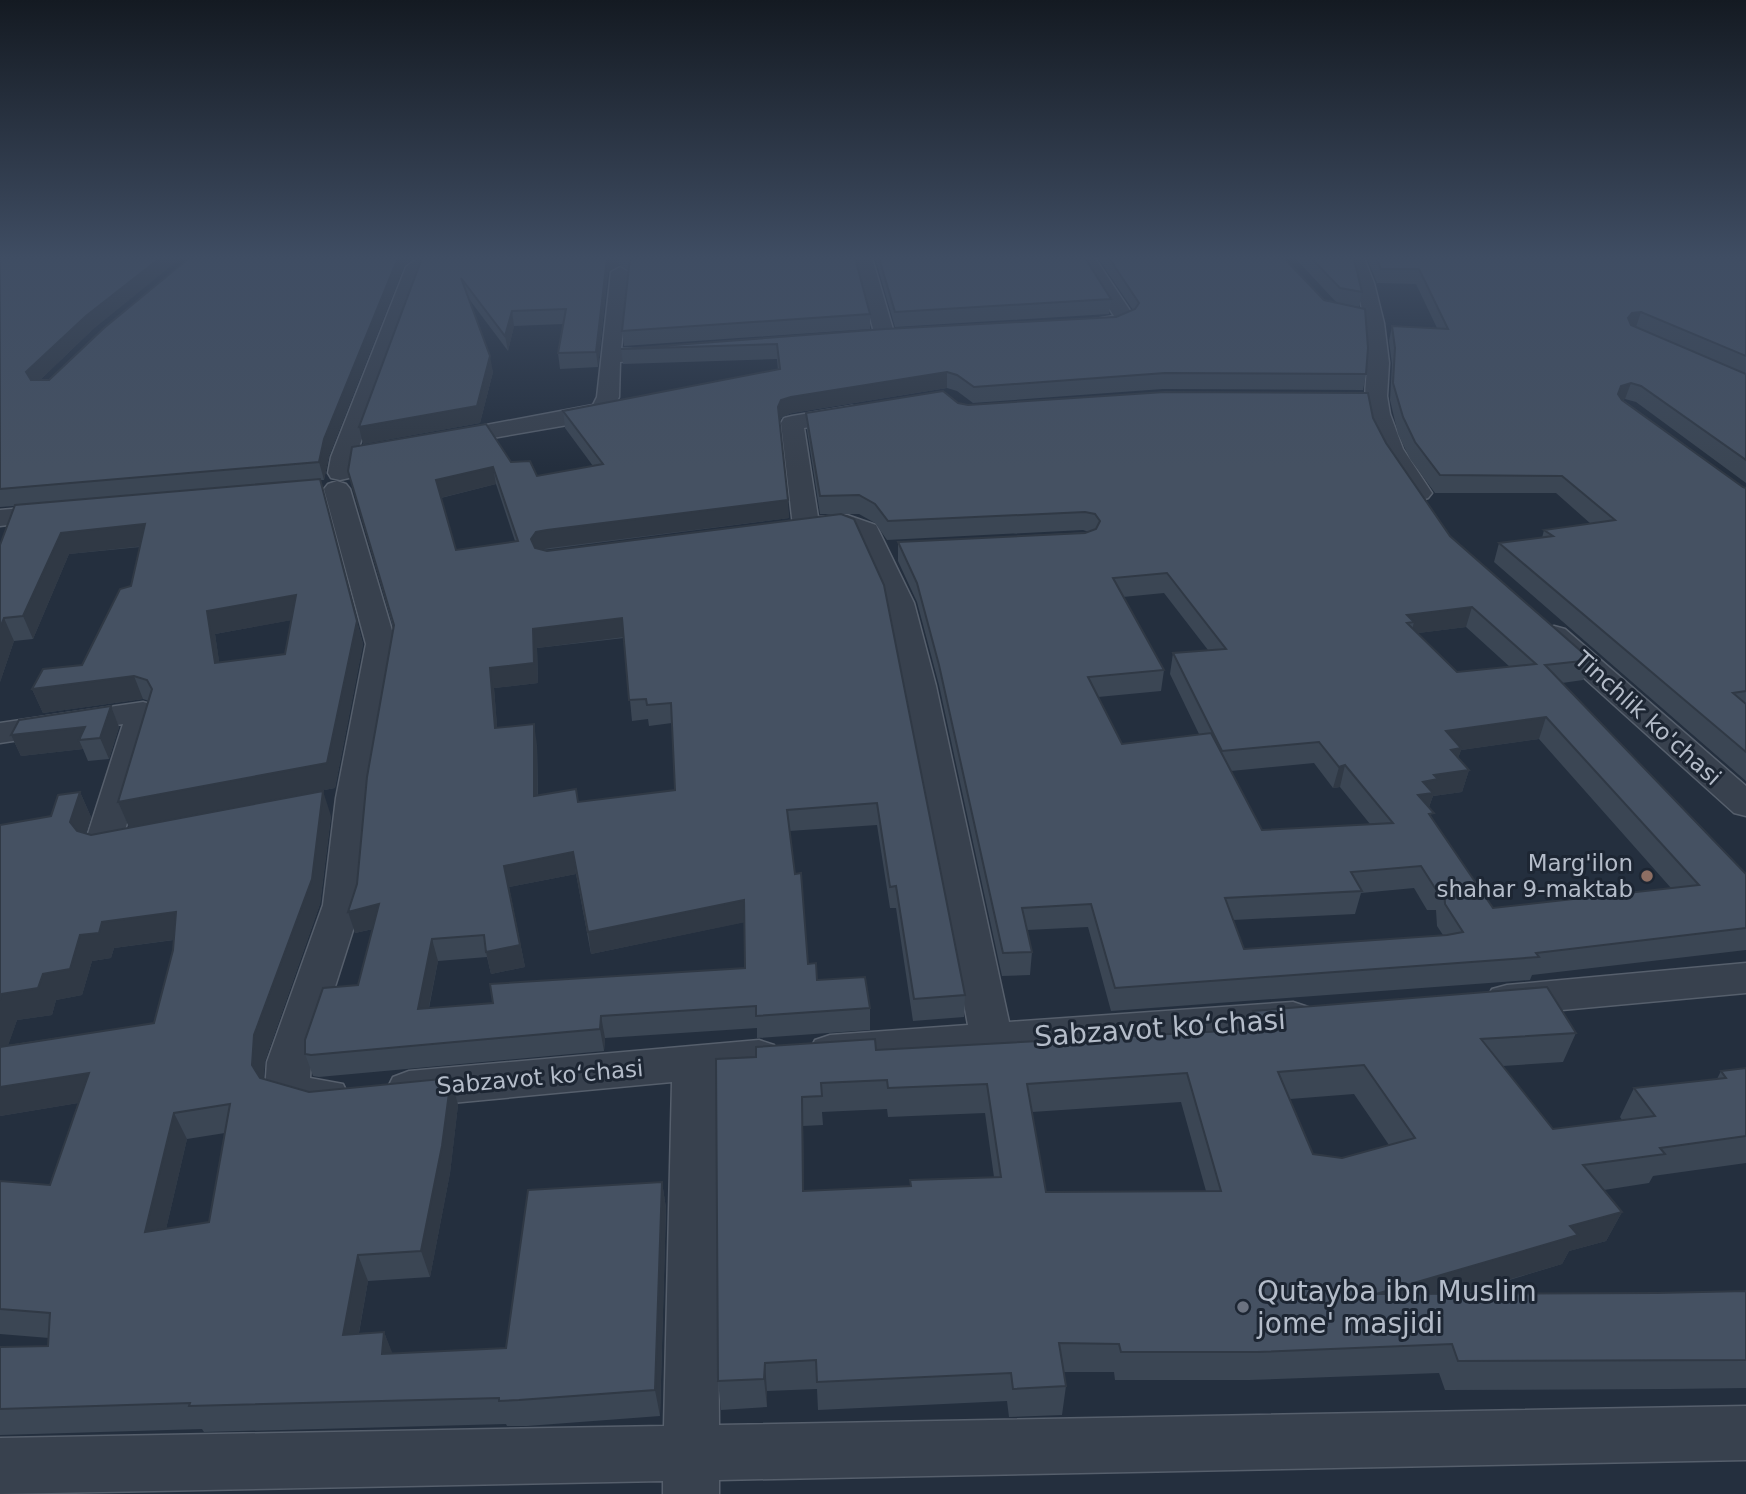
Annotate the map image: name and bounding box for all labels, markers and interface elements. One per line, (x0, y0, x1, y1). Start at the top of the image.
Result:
street label: Tinchlik ko'chasi (1569, 645, 1726, 790)
place label: Marg'ilon shahar 9-maktab (1436, 850, 1633, 902)
marker: Marg'ilon shahar 9-maktab (1639, 868, 1655, 884)
street label: Sabzavot koʻchasi (1033, 1003, 1287, 1053)
street label: Sabzavot koʻchasi (436, 1055, 644, 1099)
place label: Qutayba ibn Muslim jome' masjidi (1256, 1275, 1537, 1340)
marker: Qutayba ibn Muslim jome' masjidi (1235, 1299, 1251, 1315)

